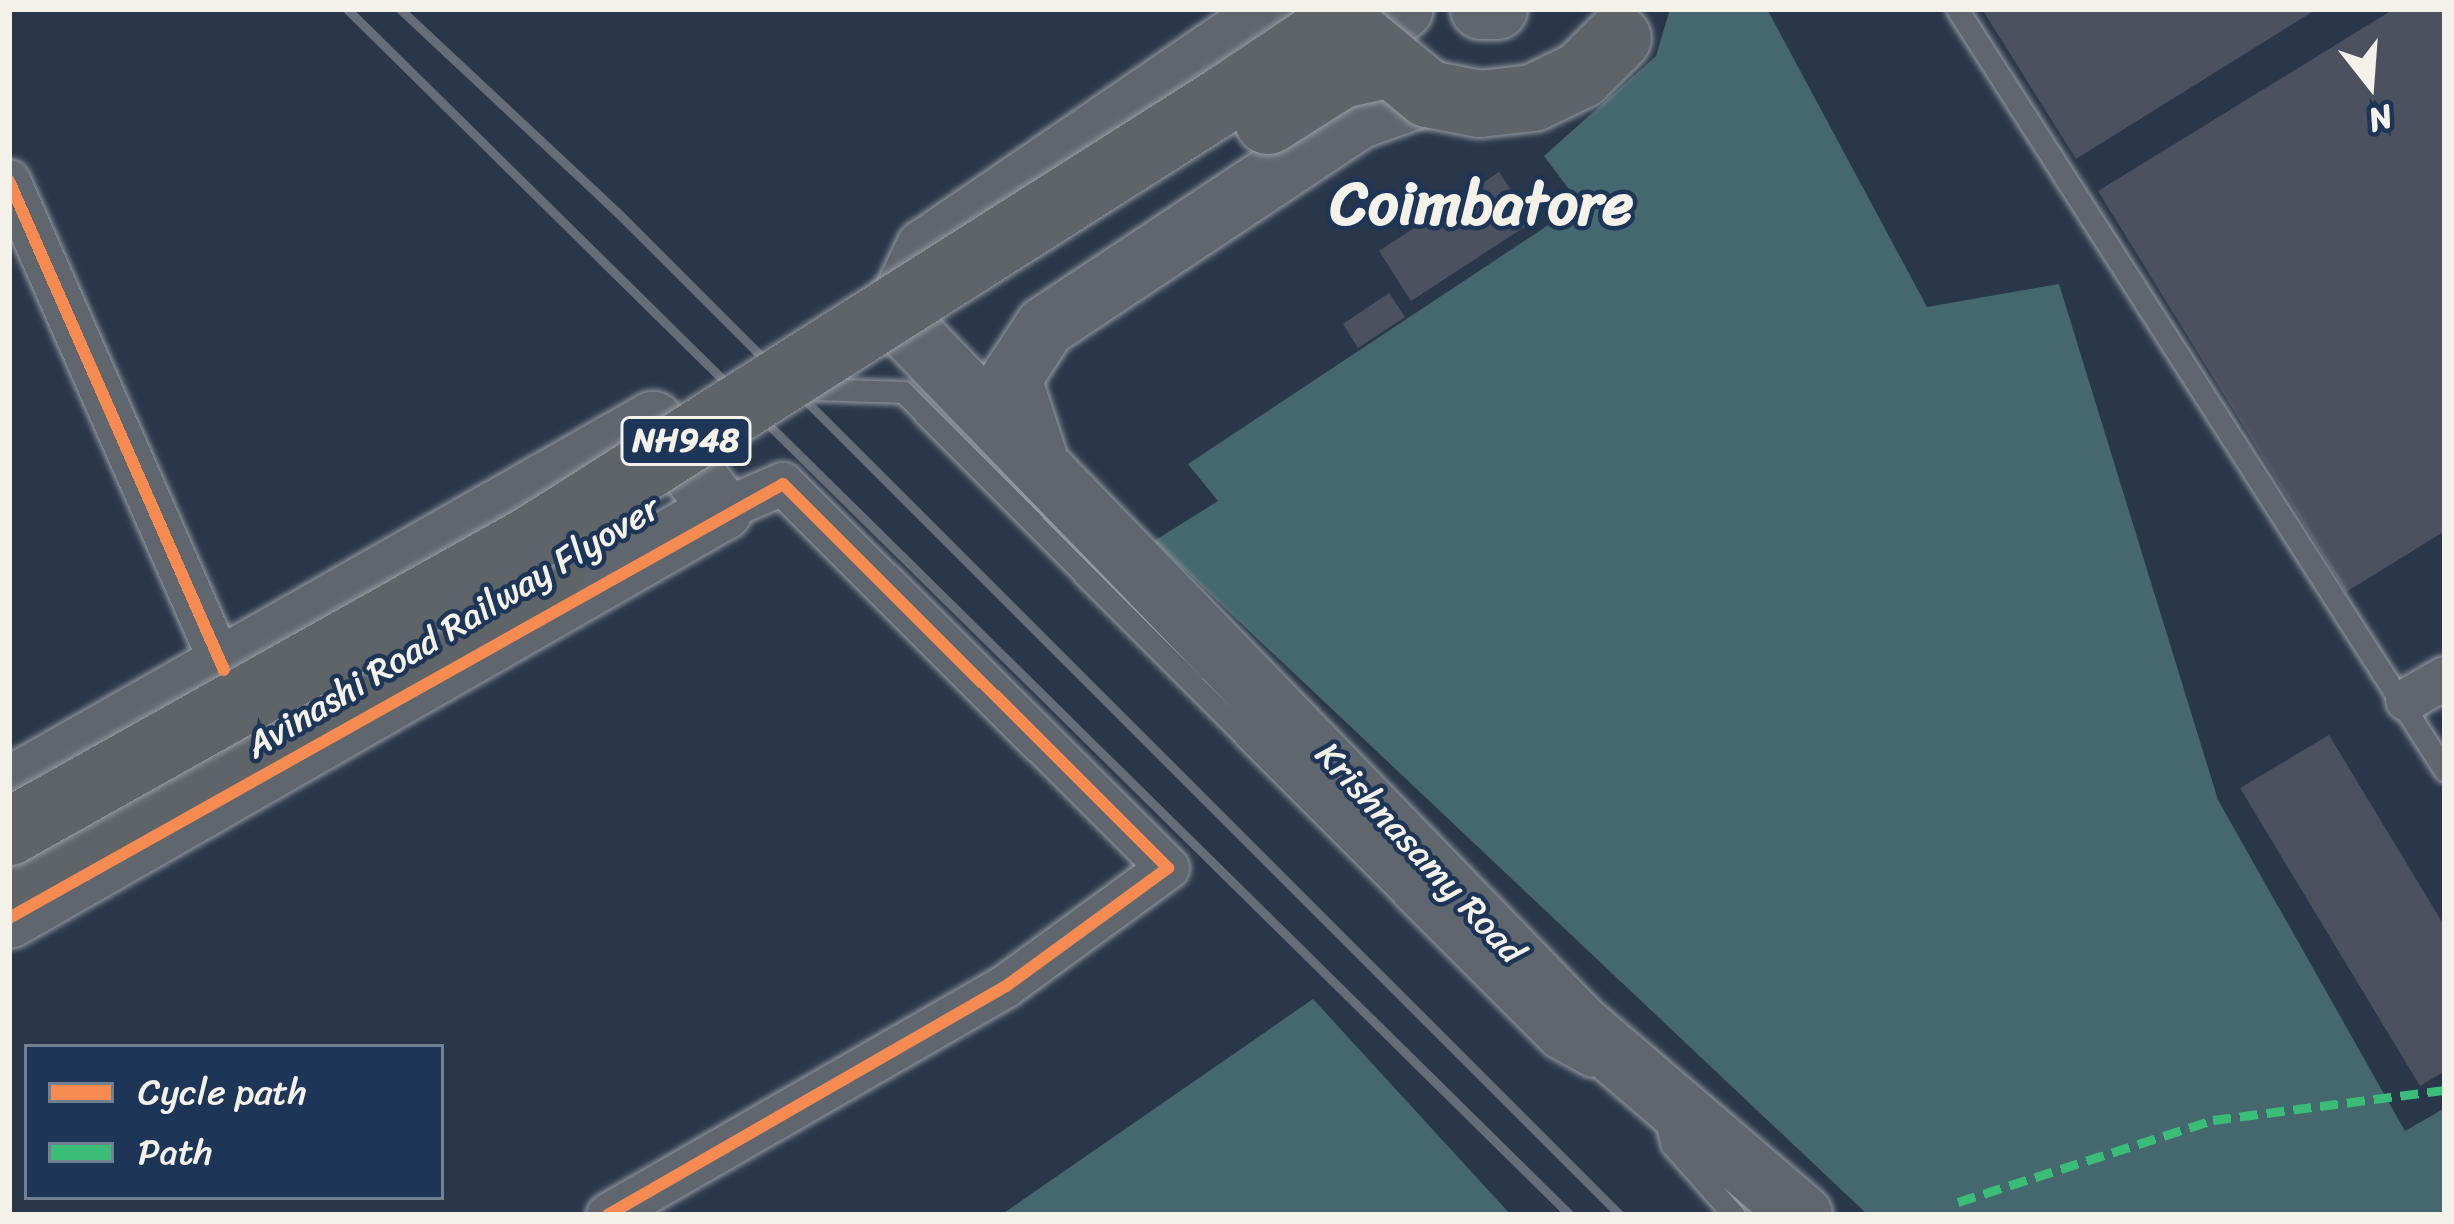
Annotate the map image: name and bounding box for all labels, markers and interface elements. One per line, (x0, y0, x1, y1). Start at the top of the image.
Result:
north arrow (2310, 24, 2430, 144)
text: N (2361, 87, 2400, 150)
district label: Coimbatore (1331, 168, 1633, 240)
road number: NH948 (620, 414, 752, 468)
street label: Avinashi Road Railway Flyover (238, 486, 668, 768)
street label: Krishnasamy Road (1306, 733, 1534, 973)
legend (24, 1044, 444, 1200)
text: Cycle path (138, 1060, 307, 1124)
text: Path (138, 1120, 213, 1184)

